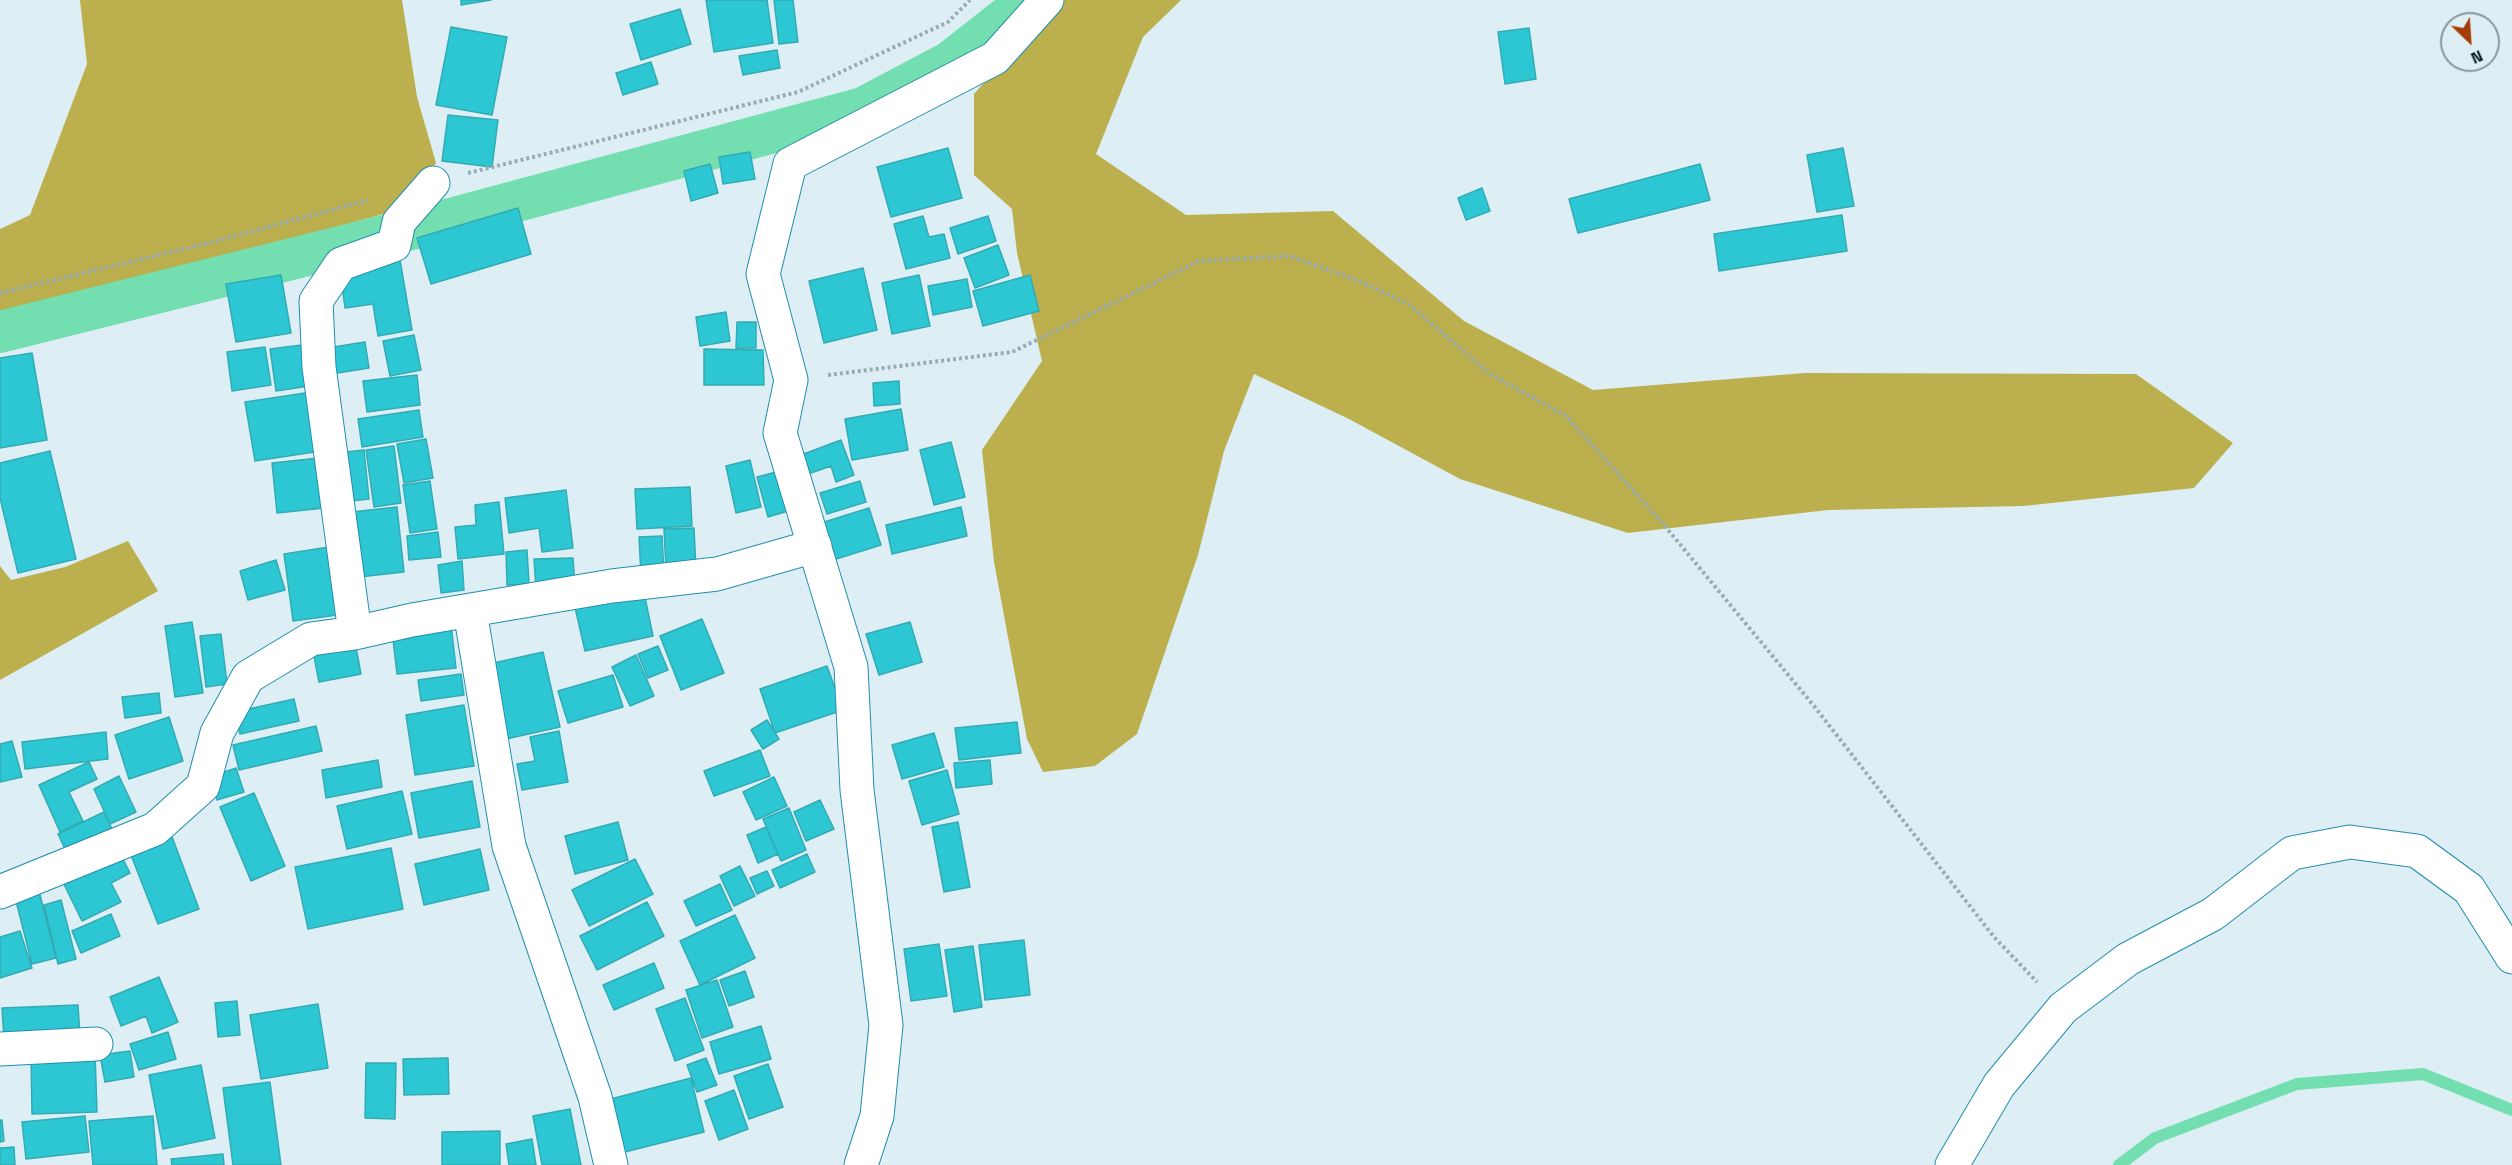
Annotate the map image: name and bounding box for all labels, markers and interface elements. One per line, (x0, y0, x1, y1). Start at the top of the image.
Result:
north arrow (2440, 12, 2500, 72)
text: N (2468, 45, 2486, 69)

